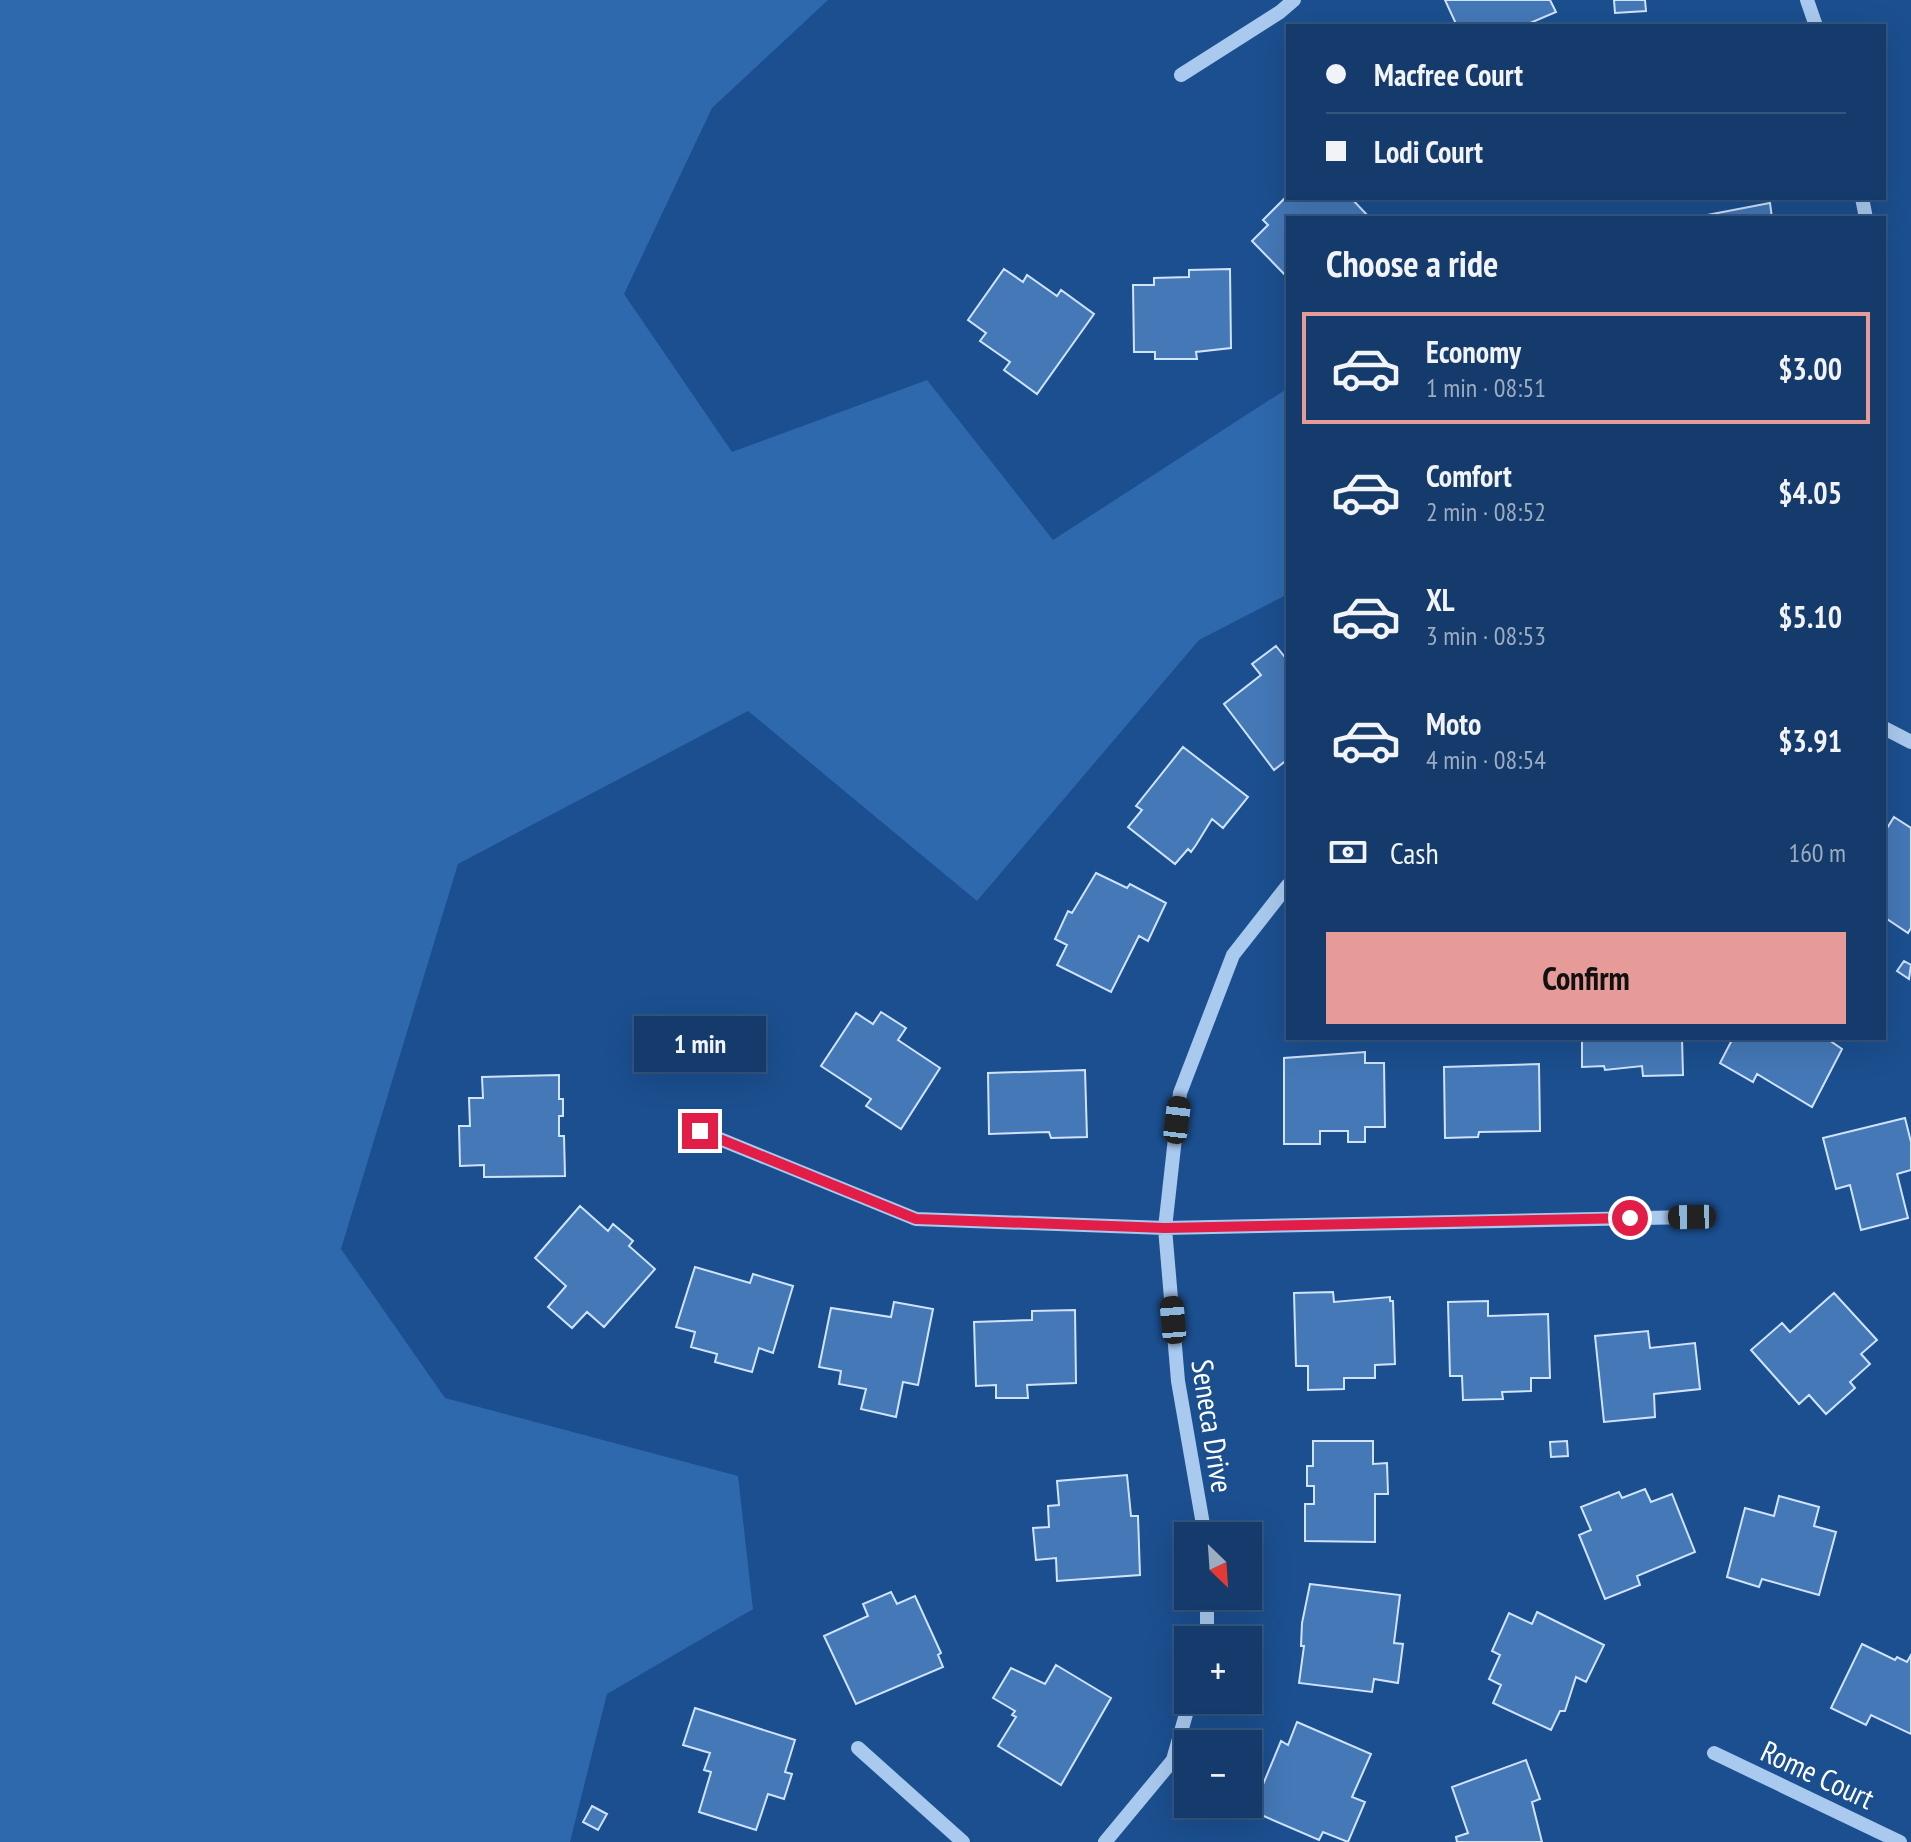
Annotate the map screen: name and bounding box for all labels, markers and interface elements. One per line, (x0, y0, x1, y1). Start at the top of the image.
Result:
text: Macfree Court (1374, 55, 1523, 94)
text: Lodi Court (1374, 132, 1483, 171)
text: Choose a ride (1326, 240, 1498, 287)
icon: car (1330, 332, 1402, 404)
text: Economy (1426, 332, 1521, 371)
text: $3.00 (1778, 349, 1842, 388)
text: 1 min · 08:51 (1426, 371, 1546, 404)
icon: car (1330, 456, 1402, 528)
text: Comfort (1426, 456, 1512, 495)
text: $4.05 (1778, 473, 1842, 512)
text: 2 min · 08:52 (1426, 495, 1546, 528)
icon: car (1330, 580, 1402, 652)
text: XL (1426, 580, 1455, 619)
text: $5.10 (1778, 597, 1842, 636)
text: 3 min · 08:53 (1426, 619, 1546, 652)
icon: car (1330, 704, 1402, 776)
text: Moto (1426, 704, 1481, 743)
text: $3.91 (1778, 721, 1842, 760)
text: 4 min · 08:54 (1426, 743, 1546, 776)
icon: cash (1326, 830, 1370, 874)
text: Cash (1390, 833, 1439, 872)
text: 160 m (1788, 836, 1846, 869)
button: Confirm (1326, 932, 1846, 1024)
callout: 1 min (634, 1015, 766, 1071)
text: 1 min (674, 1027, 726, 1060)
car (1162, 1095, 1192, 1145)
route end (682, 1113, 718, 1149)
route start (1612, 1200, 1648, 1236)
car (1668, 1205, 1716, 1229)
car (1159, 1295, 1187, 1345)
street label: Seneca Drive (1183, 1357, 1243, 1495)
north arrow (1174, 1522, 1262, 1610)
map controls (1174, 1522, 1262, 1818)
button: + (1174, 1626, 1262, 1714)
button: − (1174, 1730, 1262, 1818)
street label: Rome Court (1755, 1731, 1882, 1817)

